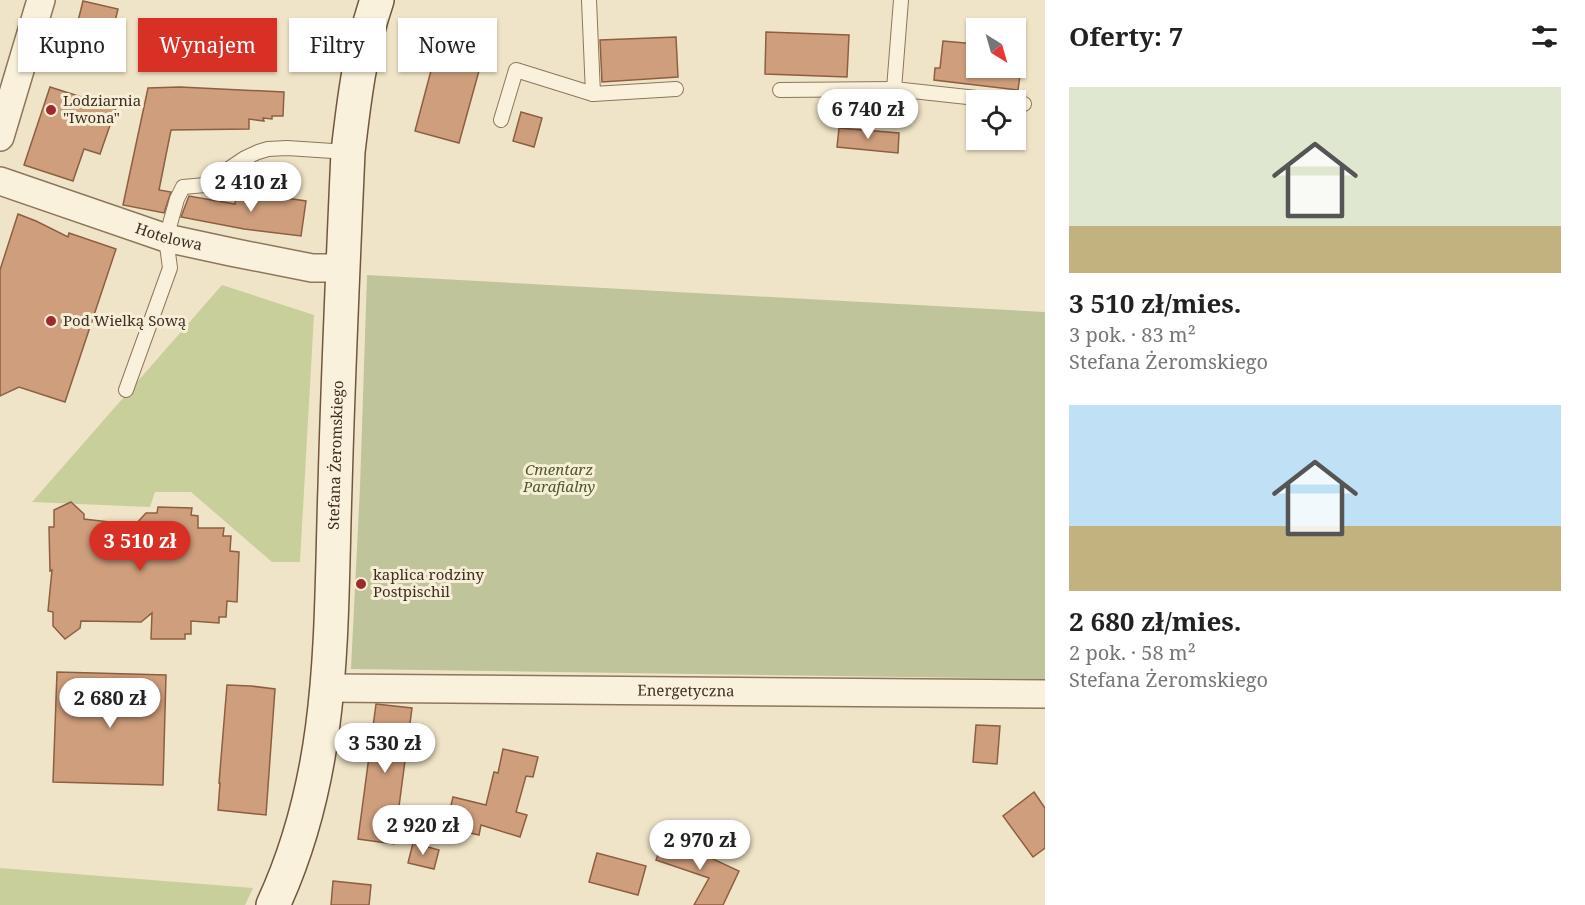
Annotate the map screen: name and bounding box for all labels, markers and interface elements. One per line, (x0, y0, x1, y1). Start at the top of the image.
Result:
chip: Kupno (18, 18, 126, 72)
chip: Wynajem (138, 18, 277, 72)
chip: Filtry (289, 18, 386, 72)
chip: Nowe (398, 18, 497, 72)
north arrow (966, 18, 1026, 78)
map controls (966, 18, 1026, 150)
text: Oferty: 7 (1069, 18, 1183, 54)
icon: filters (1528, 20, 1561, 53)
pin: 6 740 zł (806, 89, 930, 140)
place label: Lodziarnia "Iwona" (63, 90, 141, 127)
button: locate (966, 90, 1026, 150)
text: 6 740 zł (831, 95, 905, 122)
marker: Lodziarnia "Iwona" (44, 103, 58, 117)
icon: home (1261, 126, 1369, 234)
pin: 2 410 zł (189, 162, 313, 213)
text: 2 410 zł (214, 168, 288, 195)
street label: Hotelowa (133, 217, 204, 255)
text: 3 510 zł/mies. (1069, 285, 1241, 321)
place label: Pod Wielką Sową (63, 310, 186, 330)
marker: Pod Wielką Sową (44, 314, 58, 328)
text: 3 pok. · 83 m² (1069, 321, 1196, 348)
text: Stefana Żeromskiego (1069, 348, 1268, 375)
street label: Stefana Żeromskiego (323, 380, 347, 530)
icon: home (1261, 444, 1369, 552)
park label: Cmentarz Parafialny (522, 459, 595, 496)
pin: 3 510 zł (78, 521, 202, 572)
text: 3 510 zł (103, 527, 177, 554)
place label: kaplica rodziny Postpischil (373, 564, 484, 601)
marker: kaplica rodziny Postpischil (354, 577, 368, 591)
text: 2 680 zł/mies. (1069, 603, 1241, 639)
text: 2 pok. · 58 m² (1069, 639, 1196, 666)
text: Stefana Żeromskiego (1069, 666, 1268, 693)
pin: 2 680 zł (48, 678, 172, 729)
street label: Energetyczna (637, 680, 735, 700)
text: 2 680 zł (73, 684, 147, 711)
pin: 3 530 zł (323, 723, 447, 774)
text: 3 530 zł (348, 729, 422, 756)
pin: 2 920 zł (361, 805, 485, 856)
text: 2 920 zł (386, 811, 460, 838)
pin: 2 970 zł (638, 820, 762, 871)
text: 2 970 zł (663, 826, 737, 853)

